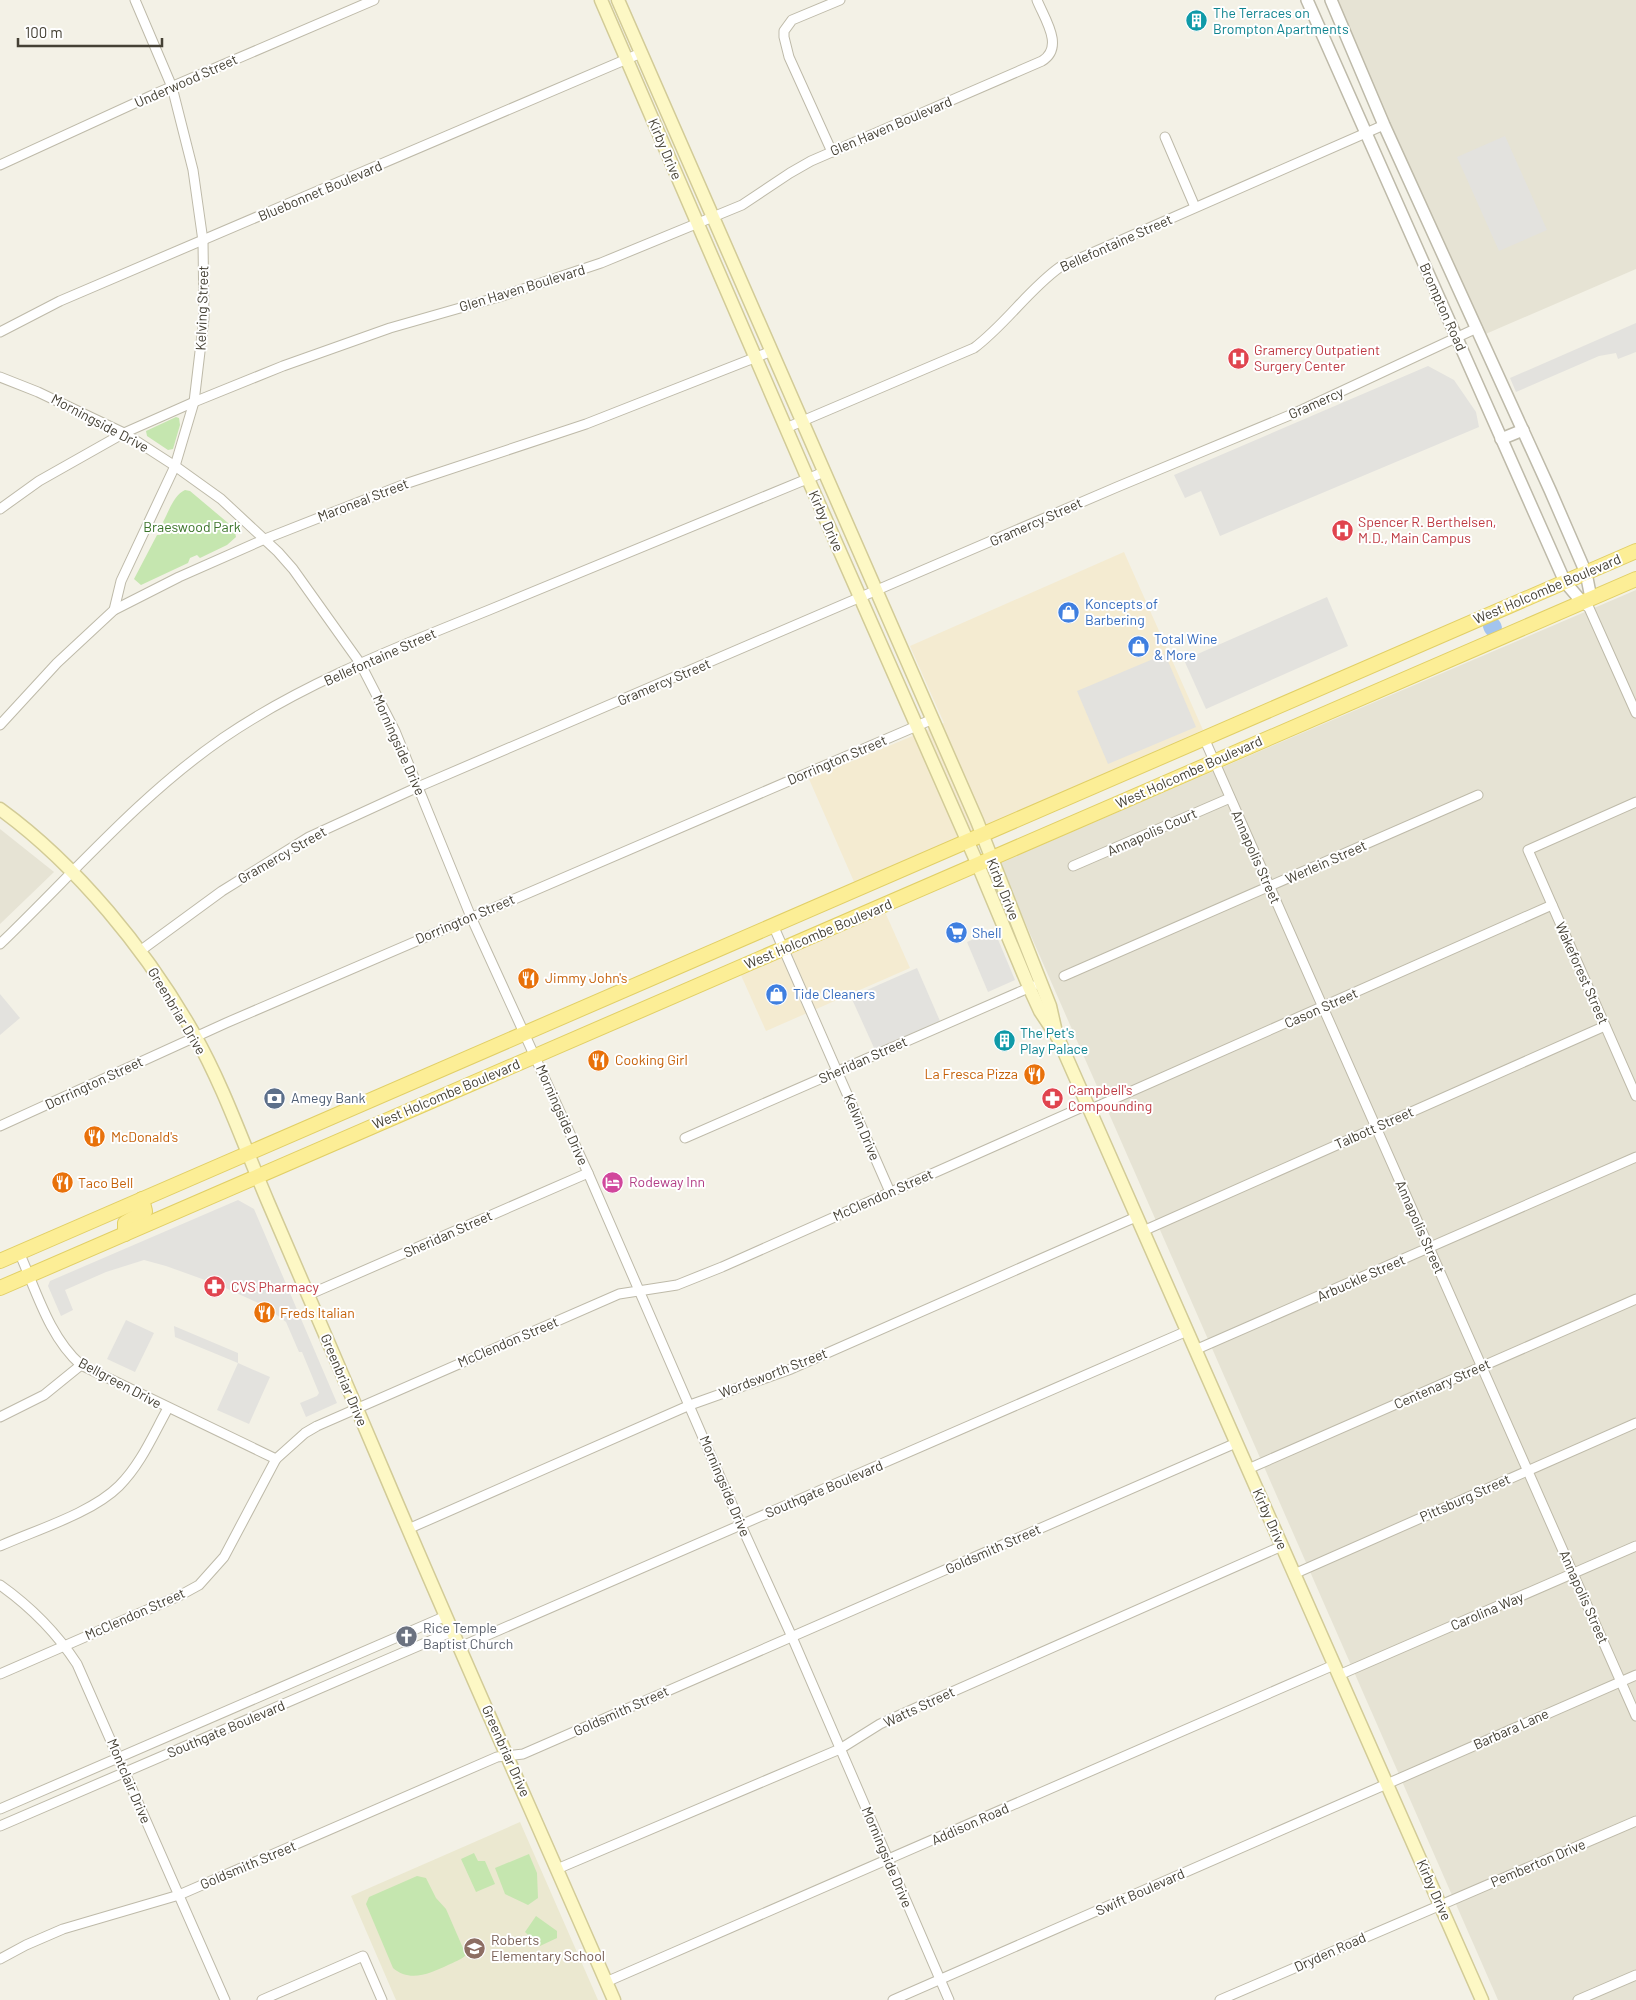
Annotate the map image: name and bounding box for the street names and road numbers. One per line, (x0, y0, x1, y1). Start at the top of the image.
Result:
street label: Underwood Street (132, 50, 240, 111)
street label: Glen Haven Boulevard (827, 92, 954, 159)
street label: Kirby Drive (645, 115, 686, 182)
street label: Bluebonnet Boulevard (255, 157, 384, 224)
street label: Bellefontaine Street (1057, 210, 1175, 275)
street label: Glen Haven Boulevard (457, 260, 587, 315)
street label: Brompton Road (1416, 260, 1470, 353)
street label: Kelving Street (192, 265, 211, 351)
street label: Gramercy (1286, 383, 1346, 422)
street label: Morningside Drive (48, 390, 152, 455)
street label: Maroneal Street (315, 474, 411, 525)
street label: Kirby Drive (805, 488, 847, 554)
street label: Gramercy Street (987, 494, 1085, 550)
street label: West Holcombe Boulevard (1471, 550, 1623, 627)
street label: Bellefontaine Street (321, 624, 439, 689)
street label: Gramercy Street (615, 654, 713, 709)
street label: Morningside Drive (370, 692, 429, 798)
street label: Dorrington Street (785, 731, 889, 788)
street label: West Holcombe Boulevard (1113, 732, 1265, 812)
street label: Annapolis Court (1104, 804, 1199, 859)
street label: Annapolis Street (1228, 807, 1285, 906)
street label: Gramercy Street (234, 822, 329, 887)
street label: Werlein Street (1283, 836, 1369, 887)
street label: Kirby Drive (983, 855, 1024, 922)
street label: Dorrington Street (413, 890, 517, 947)
street label: West Holcombe Boulevard (742, 895, 894, 972)
street label: Wakeforest Street (1552, 919, 1613, 1027)
street label: Greenbriar Drive (145, 964, 210, 1057)
street label: Cason Street (1281, 984, 1360, 1031)
street label: Sheridan Street (816, 1032, 910, 1087)
street label: Dorrington Street (42, 1052, 145, 1113)
street label: West Holcombe Boulevard (370, 1055, 522, 1132)
street label: Morningside Drive (533, 1062, 592, 1168)
street label: Kelvin Drive (841, 1091, 884, 1163)
street label: Talbott Street (1332, 1103, 1416, 1152)
street label: McClendon Street (830, 1165, 935, 1224)
street label: Annapolis Street (1392, 1177, 1449, 1276)
street label: Sheridan Street (401, 1206, 495, 1261)
street label: Arbuckle Street (1314, 1251, 1408, 1305)
street label: McClendon Street (455, 1313, 561, 1370)
street label: Greenbriar Drive (317, 1331, 372, 1429)
street label: Wordsworth Street (716, 1344, 829, 1401)
street label: Bellgreen Drive (76, 1354, 165, 1412)
street label: Centenary Street (1391, 1355, 1493, 1412)
street label: Morningside Drive (696, 1433, 754, 1539)
street label: Southgate Boulevard (762, 1456, 885, 1521)
street label: Pittsburg Street (1417, 1470, 1513, 1525)
street label: Kirby Drive (1249, 1486, 1291, 1552)
street label: Goldsmith Street (942, 1520, 1043, 1577)
street label: Annapolis Street (1556, 1547, 1613, 1646)
street label: McClendon Street (82, 1584, 187, 1643)
street label: Carolina Way (1448, 1587, 1526, 1634)
street label: Goldsmith Street (570, 1682, 671, 1739)
street label: Watts Street (880, 1683, 957, 1730)
street label: Southgate Boulevard (164, 1696, 287, 1761)
street label: Greenbriar Drive (479, 1702, 534, 1799)
street label: Barbara Lane (1470, 1704, 1551, 1753)
street label: Montclair Drive (104, 1736, 155, 1826)
street label: Addison Road (928, 1799, 1011, 1848)
street label: Morningside Drive (858, 1804, 916, 1910)
street label: Pemberton Drive (1488, 1835, 1588, 1890)
street label: Goldsmith Street (197, 1837, 298, 1892)
street label: Kirby Drive (1413, 1857, 1455, 1923)
street label: Swift Boulevard (1093, 1864, 1187, 1919)
street label: Dryden Road (1291, 1928, 1368, 1975)

